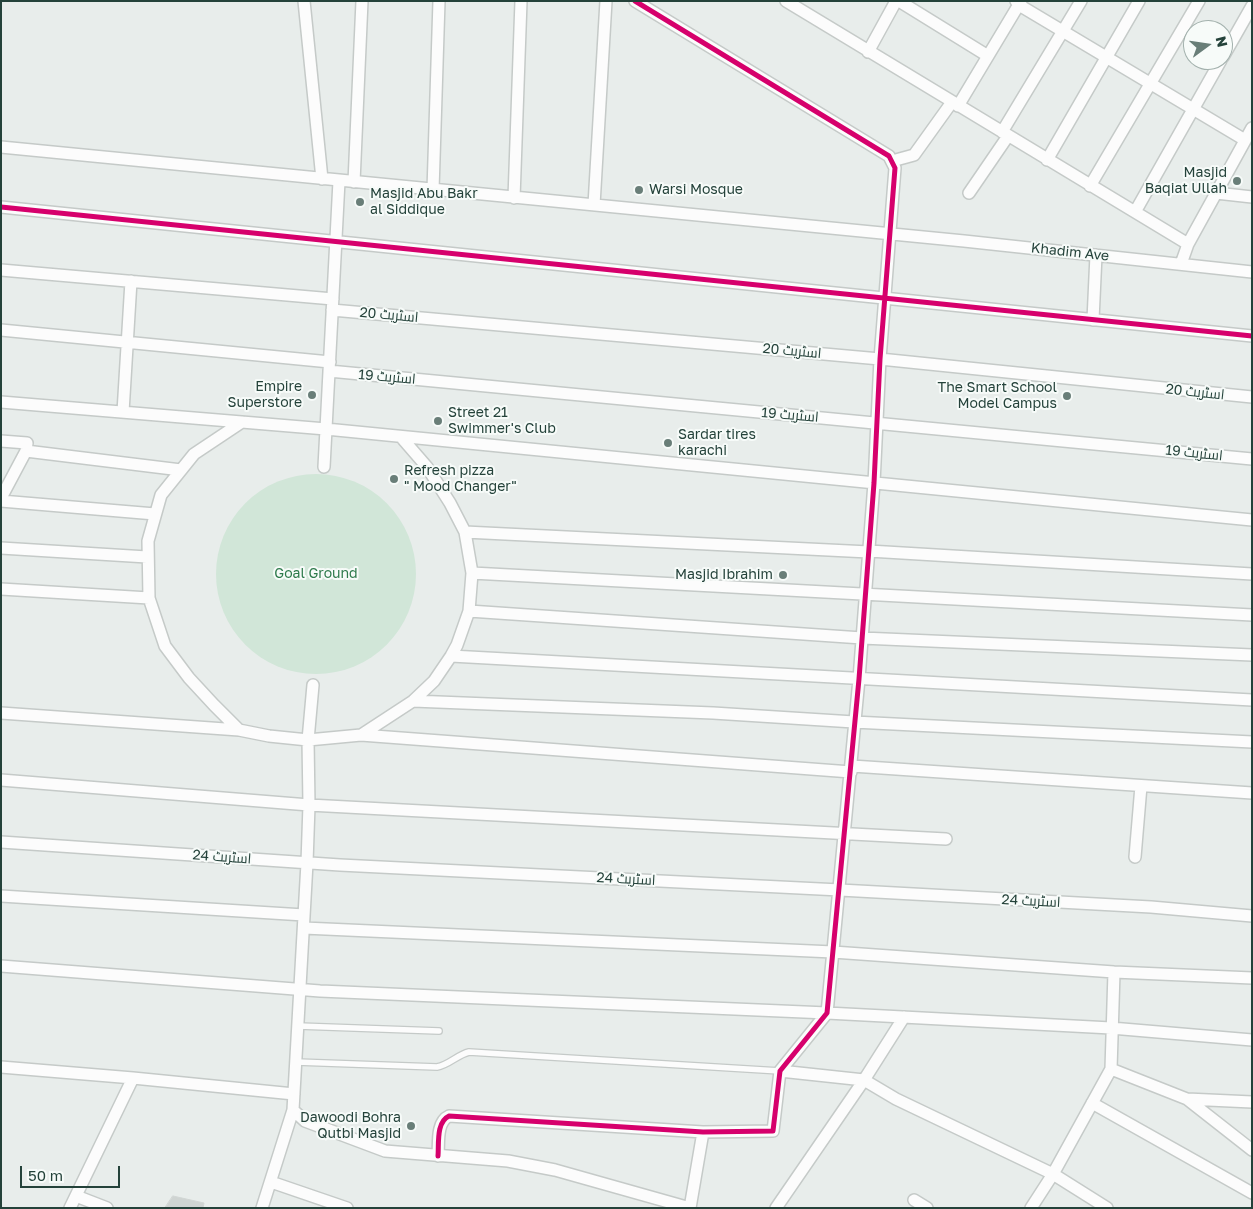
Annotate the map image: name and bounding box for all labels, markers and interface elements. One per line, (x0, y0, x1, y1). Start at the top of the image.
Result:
north arrow (1183, 20, 1233, 70)
text: N (1213, 34, 1232, 49)
place label: Masjid Baqiat Ullah (1145, 165, 1227, 198)
marker: Masjid Baqiat Ullah (1231, 175, 1243, 187)
place label: Warsi Mosque (649, 182, 743, 198)
marker: Warsi Mosque (633, 184, 645, 196)
place label: Masjid Abu Bakr al Siddique (370, 186, 478, 218)
marker: Masjid Abu Bakr al Siddique (354, 196, 366, 208)
street label: Khadim Ave (1030, 240, 1110, 264)
street label: اسٹریٹ 20 (359, 304, 419, 326)
street label: اسٹریٹ 20 (762, 340, 822, 362)
street label: اسٹریٹ 19 (358, 366, 416, 388)
place label: Empire Superstore (228, 379, 302, 412)
place label: The Smart School Model Campus (938, 380, 1057, 412)
street label: اسٹریٹ 20 (1165, 381, 1225, 403)
marker: Empire Superstore (306, 389, 318, 401)
marker: The Smart School Model Campus (1061, 390, 1073, 402)
street label: اسٹریٹ 19 (761, 404, 819, 426)
place label: Street 21 Swimmer's Club (448, 405, 556, 438)
marker: Street 21 Swimmer's Club (432, 415, 444, 427)
place label: Sardar tires karachi (678, 427, 756, 460)
marker: Sardar tires karachi (662, 437, 674, 449)
street label: اسٹریٹ 19 (1164, 442, 1224, 464)
place label: Refresh pizza " Mood Changer" (404, 463, 517, 496)
marker: Refresh pizza " Mood Changer" (388, 473, 400, 485)
park label: Goal Ground (274, 566, 358, 582)
place label: Masjid Ibrahim (675, 567, 773, 583)
marker: Masjid Ibrahim (777, 569, 789, 581)
street label: اسٹریٹ 24 (192, 847, 252, 867)
street label: اسٹریٹ 24 (596, 869, 656, 889)
street label: اسٹریٹ 24 (1001, 891, 1061, 911)
place label: Dawoodi Bohra Qutbi Masjid (300, 1110, 401, 1142)
marker: Dawoodi Bohra Qutbi Masjid (405, 1120, 417, 1132)
scale bar (22, 1156, 122, 1188)
text: 50 m (28, 1166, 63, 1184)

